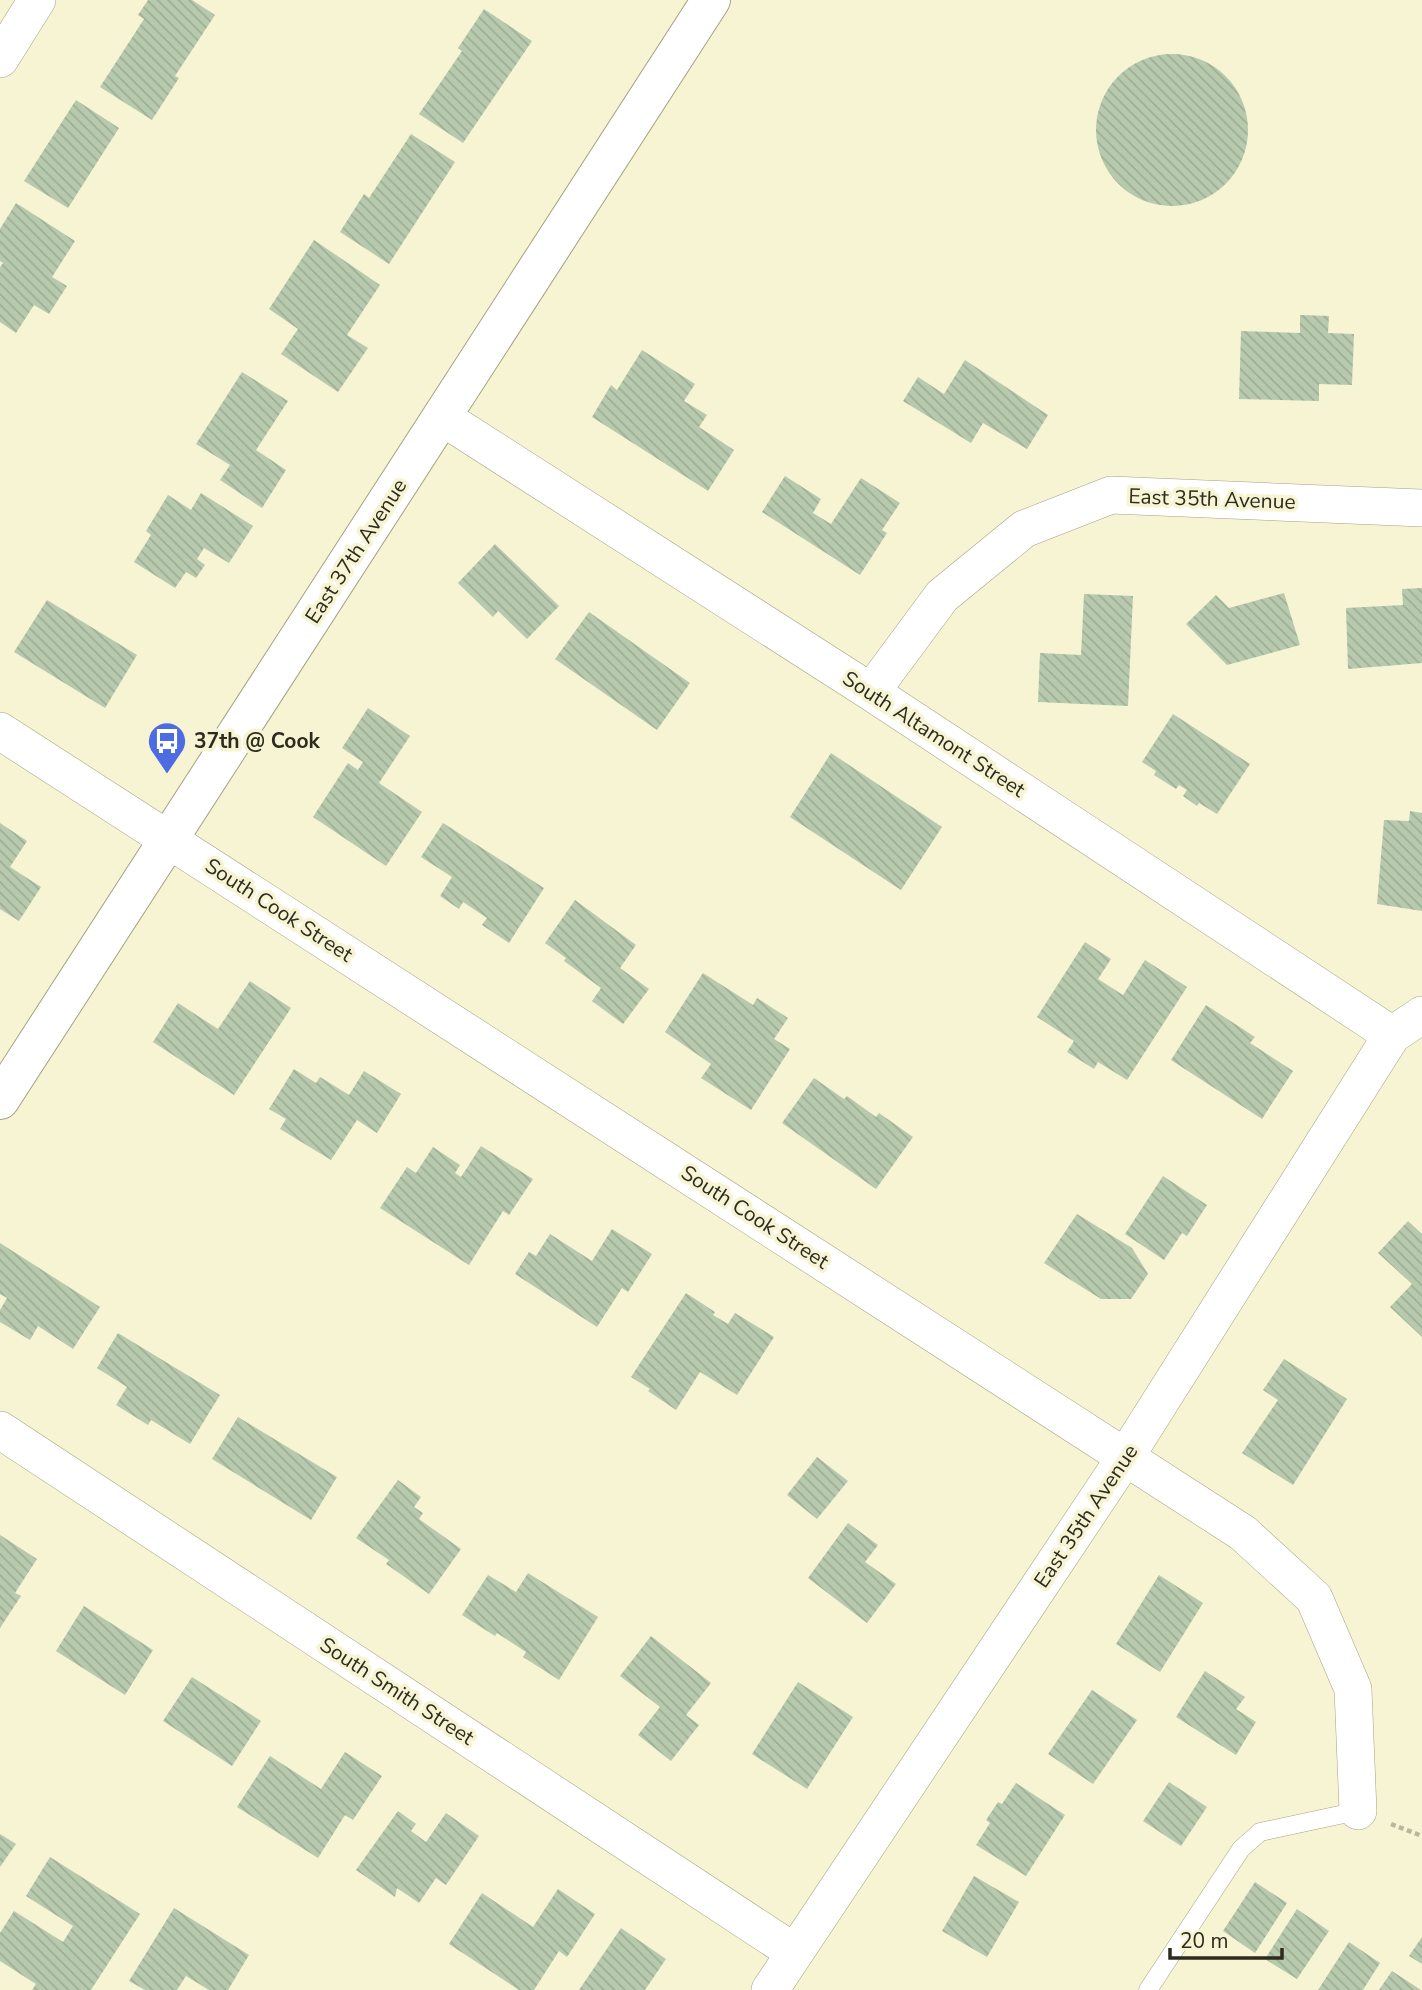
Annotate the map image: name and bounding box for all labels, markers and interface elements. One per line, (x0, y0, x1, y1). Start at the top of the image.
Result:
street label: East 37th Avenue (299, 473, 413, 629)
street label: East 35th Avenue (1128, 482, 1296, 516)
street label: South Altamont Street (837, 664, 1031, 804)
bus stop icon: 37th @ Cook (146, 720, 188, 775)
place label: 37th @ Cook (194, 727, 321, 755)
street label: South Cook Street (200, 852, 359, 969)
street label: South Cook Street (676, 1159, 835, 1276)
street label: East 35th Avenue (1028, 1439, 1144, 1593)
street label: South Smith Street (314, 1631, 480, 1752)
scale bar (1170, 1916, 1282, 1960)
text: 20 m (1180, 1927, 1229, 1955)

